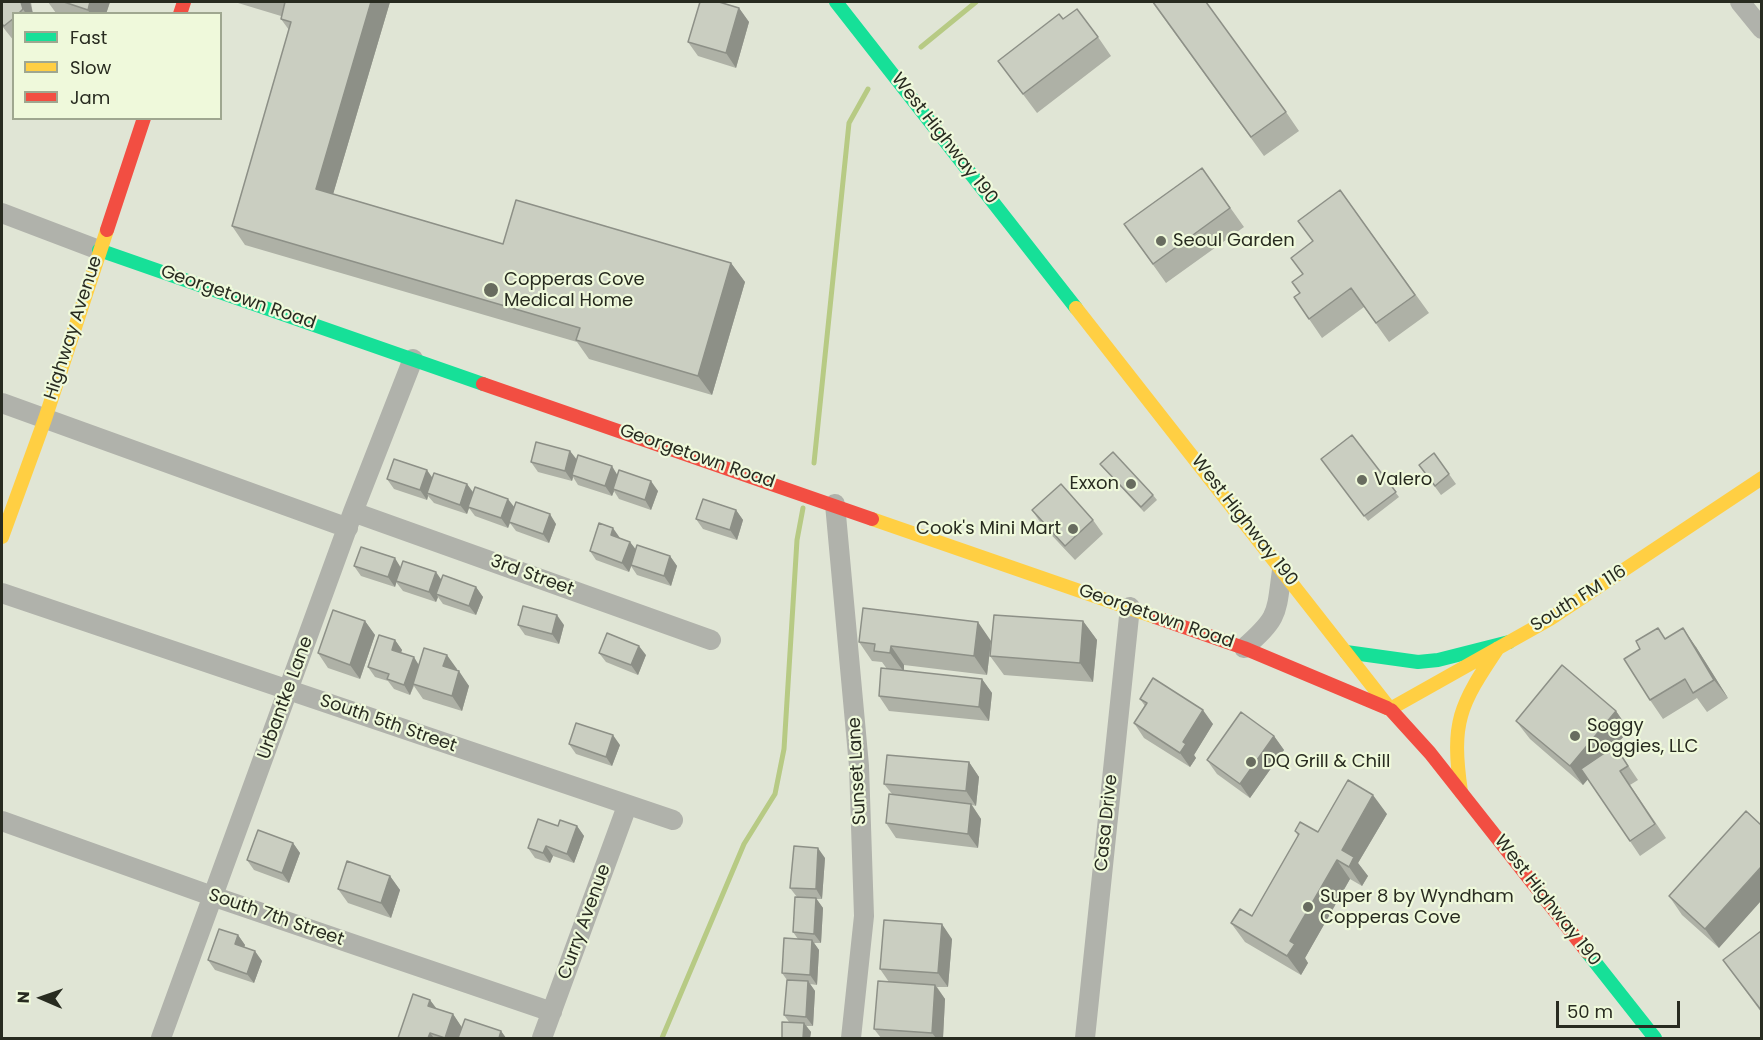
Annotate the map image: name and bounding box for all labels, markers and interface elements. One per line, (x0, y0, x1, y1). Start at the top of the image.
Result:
legend (12, 12, 222, 120)
text: Fast (70, 25, 107, 50)
text: Slow (70, 55, 111, 80)
street label: West Highway 190 (886, 69, 1002, 209)
text: Jam (70, 85, 110, 110)
place label: Seoul Garden (1173, 230, 1295, 252)
marker: Seoul Garden (1154, 234, 1168, 248)
street label: Highway Avenue (41, 253, 107, 403)
street label: Georgetown Road (158, 261, 318, 335)
place label: Copperas Cove Medical Home (504, 269, 645, 312)
marker: Copperas Cove Medical Home (482, 281, 500, 299)
street label: Georgetown Road (617, 420, 777, 494)
street label: West Highway 190 (1186, 451, 1302, 591)
place label: Valero (1374, 469, 1432, 491)
place label: Exxon (1069, 473, 1119, 495)
marker: Valero (1355, 473, 1369, 487)
marker: Exxon (1124, 477, 1138, 491)
place label: Cook's Mini Mart (916, 518, 1061, 540)
marker: Cook's Mini Mart (1066, 522, 1080, 536)
street label: 3rd Street (487, 551, 577, 601)
street label: South FM 116 (1527, 561, 1631, 637)
street label: Georgetown Road (1076, 580, 1236, 654)
street label: Urbantke Lane (254, 634, 318, 762)
street label: South 5th Street (317, 690, 459, 758)
place label: Soggy Doggies, LLC (1587, 715, 1698, 758)
street label: Sunset Lane (844, 716, 872, 826)
marker: Soggy Doggies, LLC (1568, 729, 1582, 743)
place label: DQ Grill & Chill (1263, 751, 1390, 773)
marker: DQ Grill & Chill (1244, 755, 1258, 769)
street label: Casa Drive (1091, 773, 1123, 873)
street label: West Highway 190 (1489, 831, 1605, 971)
street label: Curry Avenue (554, 861, 616, 983)
street label: South 7th Street (205, 885, 347, 951)
place label: Super 8 by Wyndham Copperas Cove (1320, 886, 1514, 928)
marker: Super 8 by Wyndham Copperas Cove (1301, 900, 1315, 914)
north arrow (12, 968, 72, 1028)
scale bar (1559, 989, 1684, 1027)
text: N (12, 991, 35, 1004)
text: 50 m (1567, 999, 1613, 1024)

